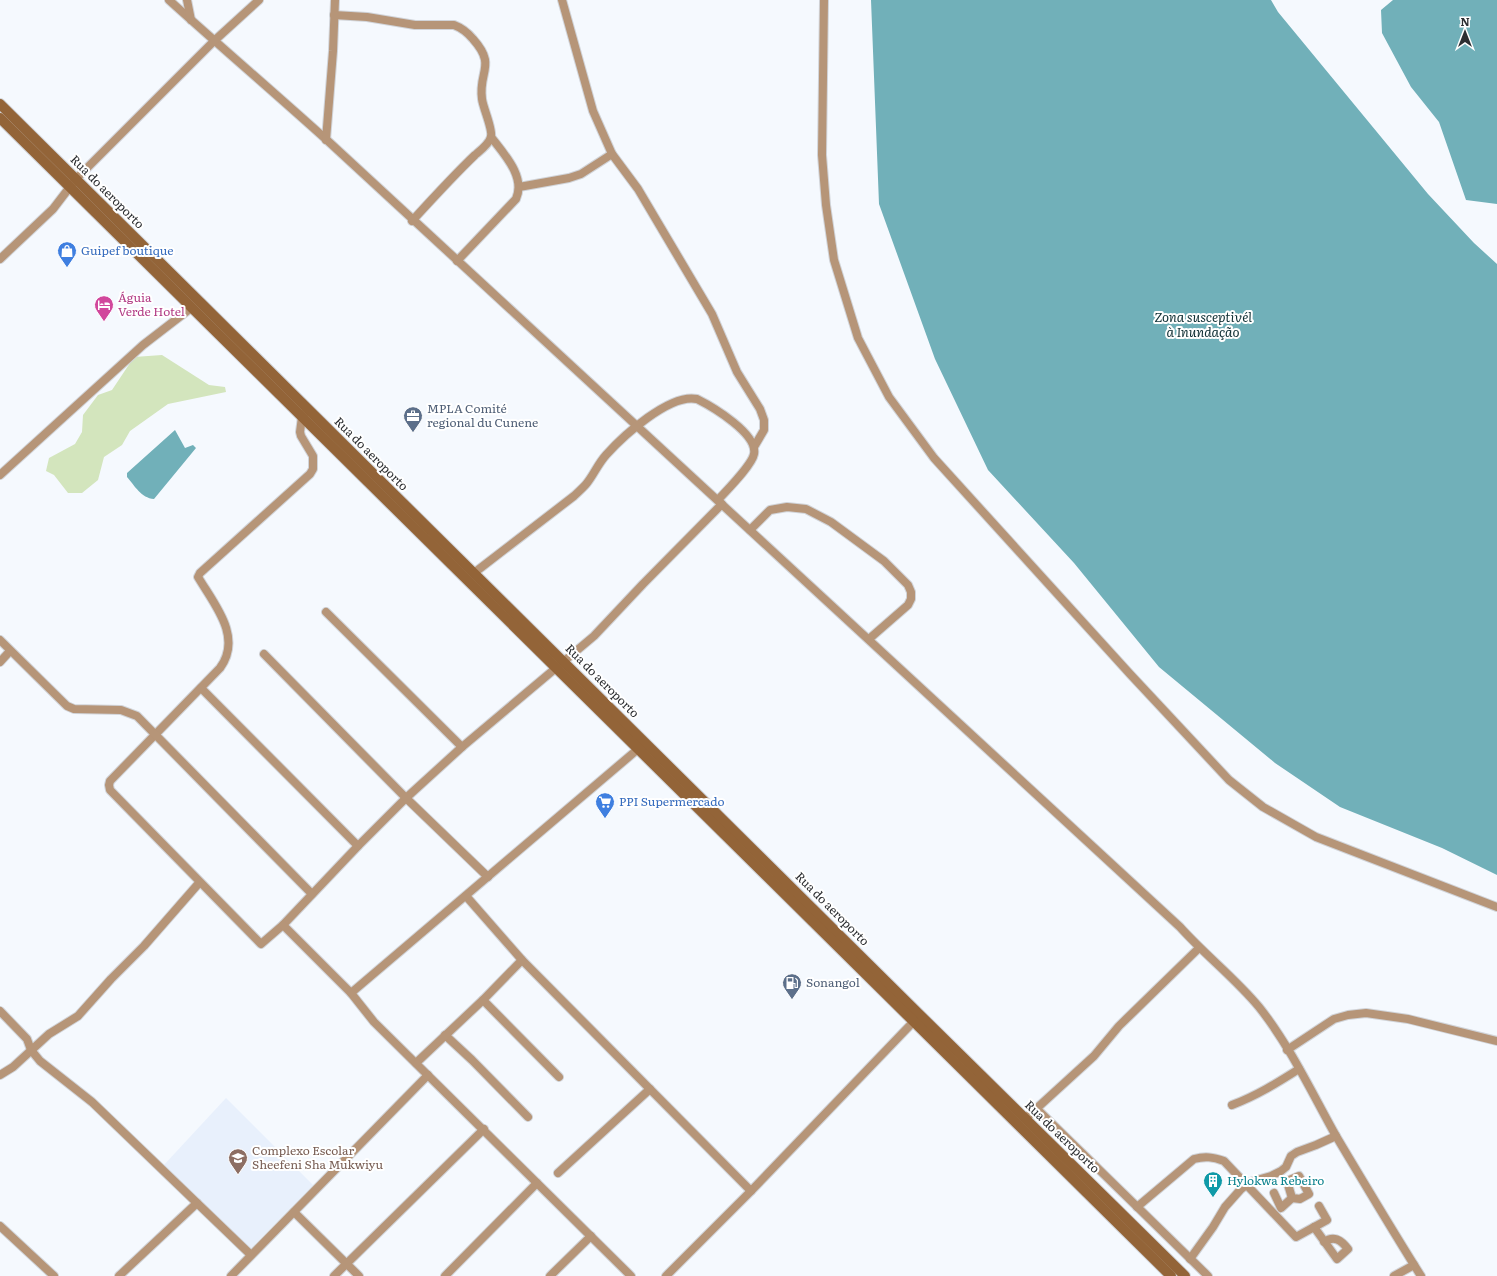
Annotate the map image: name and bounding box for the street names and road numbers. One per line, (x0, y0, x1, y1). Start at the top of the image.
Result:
street label: Rua do aeroporto (67, 150, 149, 232)
street label: Rua do aeroporto (331, 412, 413, 494)
street label: Rua do aeroporto (562, 639, 644, 721)
street label: Rua do aeroporto (792, 867, 874, 949)
street label: Rua do aeroporto (1021, 1096, 1104, 1177)

